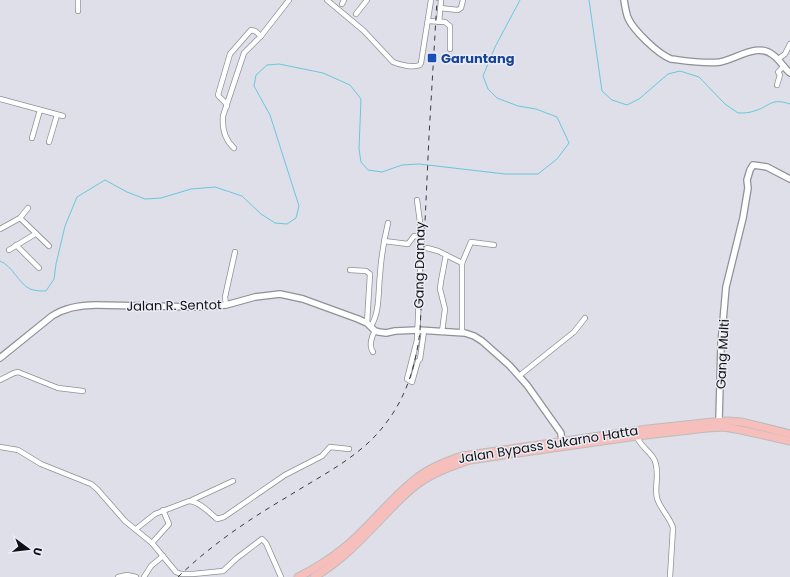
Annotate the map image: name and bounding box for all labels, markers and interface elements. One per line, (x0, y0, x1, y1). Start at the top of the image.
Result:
place label: Garuntang (441, 49, 515, 68)
marker: Garuntang (426, 52, 438, 64)
street label: Gang Damay (409, 221, 430, 309)
street label: Jalan R. Sentot (126, 295, 222, 316)
street label: Gang Multi (711, 319, 734, 390)
street label: Jalan Bypass Sukarno Hatta (457, 421, 639, 468)
north arrow (8, 529, 48, 569)
text: U (29, 546, 46, 558)

